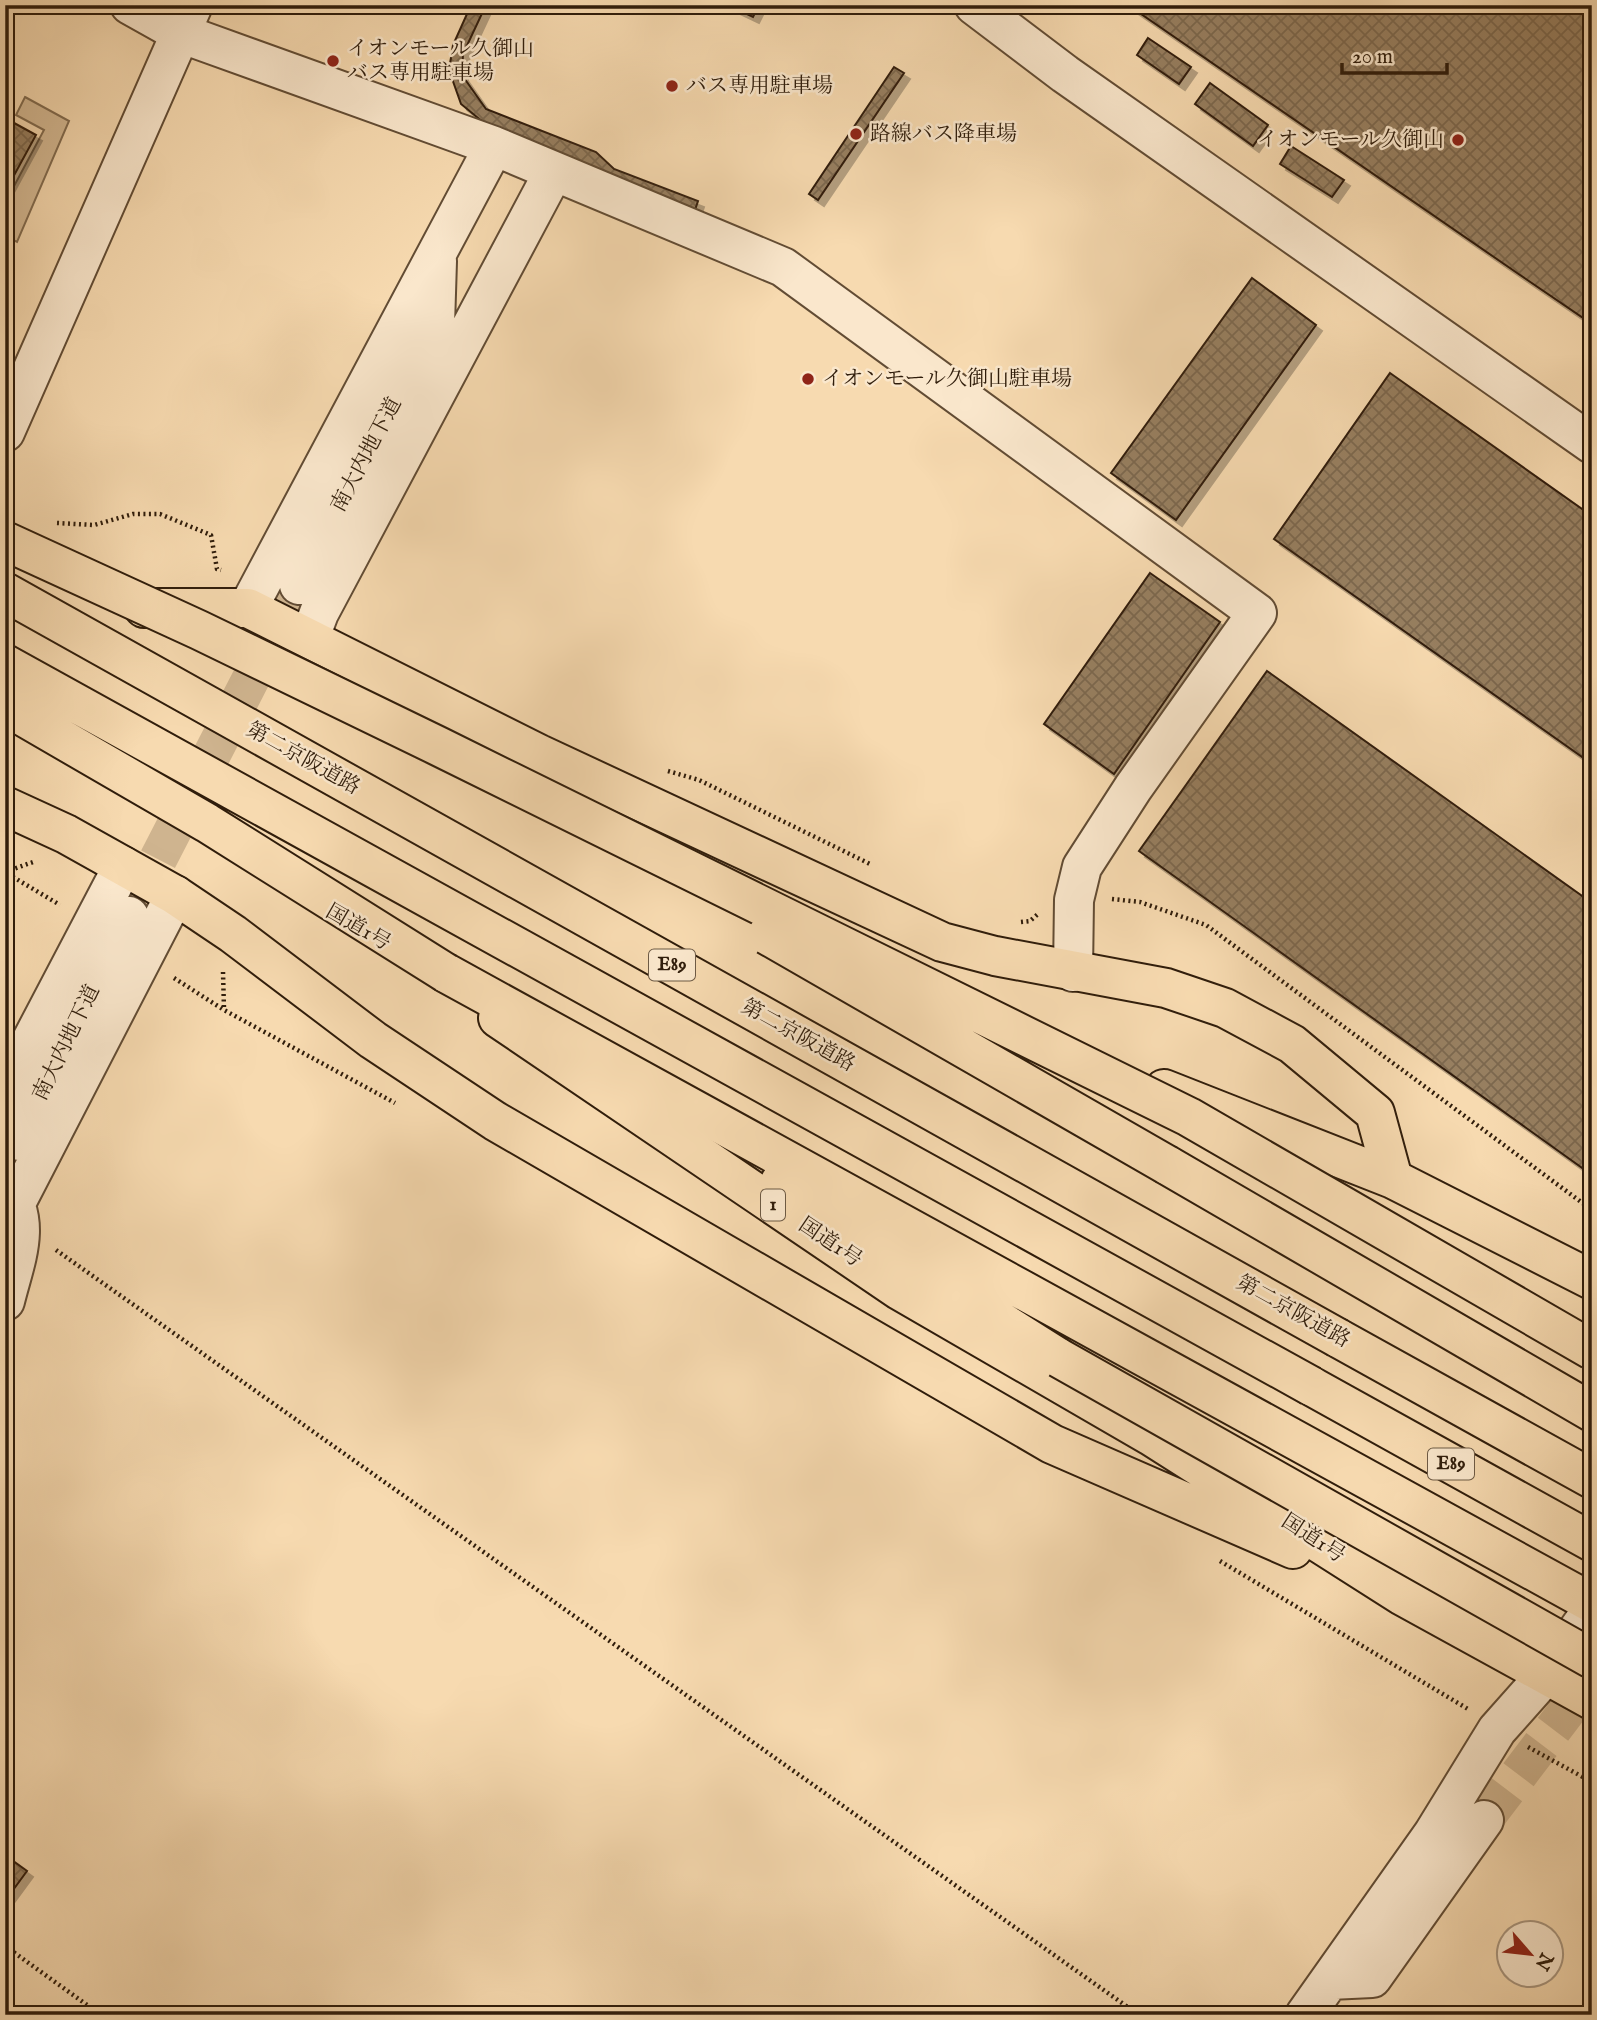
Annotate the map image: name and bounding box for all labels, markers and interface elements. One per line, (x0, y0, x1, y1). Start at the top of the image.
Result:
scale bar (1342, 32, 1446, 76)
place label: イオンモール久御山 バス専用駐車場 (347, 36, 534, 87)
text: 20 m (1352, 44, 1393, 71)
marker: イオンモール久御山 バス専用駐車場 (325, 53, 341, 69)
place label: バス専用駐車場 (686, 73, 833, 100)
marker: バス専用駐車場 (664, 78, 680, 94)
place label: 路線バス降車場 (870, 121, 1017, 148)
marker: 路線バス降車場 (848, 126, 864, 142)
place label: イオンモール久御山 (1257, 127, 1444, 154)
marker: イオンモール久御山 (1450, 132, 1466, 148)
place label: イオンモール久御山駐車場 (822, 366, 1072, 393)
marker: イオンモール久御山駐車場 (800, 371, 816, 387)
street label: 南大内地下道 (326, 393, 408, 517)
street label: 第二京阪道路 (241, 717, 365, 801)
street label: 国道1号 (321, 899, 395, 957)
road number: E89 (649, 950, 695, 981)
street label: 南大内地下道 (27, 980, 107, 1106)
street label: 第二京阪道路 (736, 994, 860, 1078)
road number: 1 (761, 1190, 785, 1220)
street label: 国道1号 (793, 1212, 867, 1274)
street label: 第二京阪道路 (1231, 1270, 1355, 1354)
road number: E89 (1428, 1448, 1474, 1480)
street label: 国道1号 (1276, 1508, 1350, 1570)
north arrow (1496, 1918, 1566, 1988)
text: N (1529, 1947, 1558, 1974)

